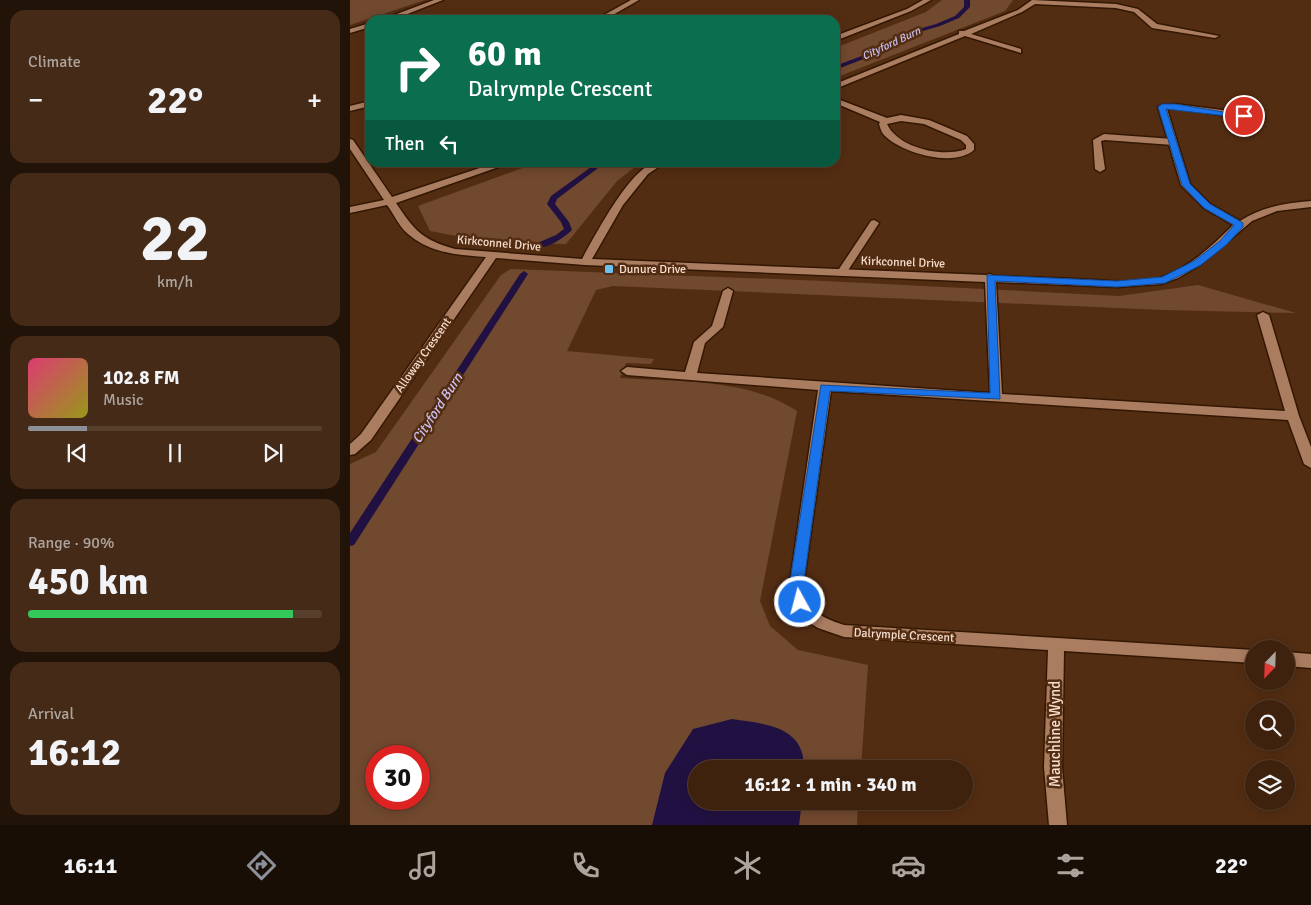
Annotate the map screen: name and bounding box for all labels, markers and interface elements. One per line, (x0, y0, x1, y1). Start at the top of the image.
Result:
water label: Cityford Burn (860, 24, 923, 63)
text: 60 m (468, 32, 542, 75)
icon: right (385, 35, 450, 100)
text: Climate (28, 52, 81, 72)
text: Dalrymple Crescent (468, 75, 652, 102)
text: 22° (147, 77, 203, 124)
text: − (28, 83, 43, 117)
text: + (307, 83, 322, 117)
pin (1223, 95, 1265, 137)
icon: arrive (1230, 102, 1258, 130)
icon: left (435, 130, 463, 158)
text: Then (385, 132, 425, 156)
text: 22 (140, 199, 210, 279)
street label: Kirkconnel Drive (456, 232, 542, 255)
street label: Kirkconnel Drive (860, 254, 945, 271)
place label: Dunure Drive (619, 262, 686, 277)
marker: Dunure Drive (603, 263, 615, 275)
text: km/h (157, 272, 193, 292)
street label: Alloway Crescent (392, 315, 455, 396)
text: 102.8 FM (103, 366, 180, 390)
water label: Cityford Burn (408, 370, 467, 447)
text: Music (103, 390, 144, 410)
icon: previous (63, 439, 91, 467)
icon: pause (161, 439, 189, 467)
icon: next (259, 439, 287, 467)
text: Range · 90% (28, 533, 114, 553)
text: 450 km (28, 558, 149, 605)
position arrow (773, 575, 825, 627)
street label: Dalrymple Crescent (853, 625, 955, 646)
north arrow (1245, 640, 1295, 690)
map controls (1245, 640, 1295, 810)
street label: Mauchline Wynd (1046, 681, 1064, 787)
button: search (1245, 700, 1295, 750)
text: Arrival (28, 704, 74, 724)
text: 16:12 (28, 729, 121, 776)
speed limit sign: 30 (365, 745, 430, 810)
button: layers (1245, 760, 1295, 810)
text: 16:12 · 1 min · 340 m (744, 773, 917, 797)
icon: directions (244, 848, 279, 883)
icon: music (406, 848, 441, 883)
icon: phone (568, 848, 603, 883)
icon: climate (730, 848, 765, 883)
icon: car (891, 848, 926, 883)
icon: filters (1053, 848, 1088, 883)
text: 16:11 (63, 852, 117, 879)
text: 22° (1215, 852, 1248, 879)

